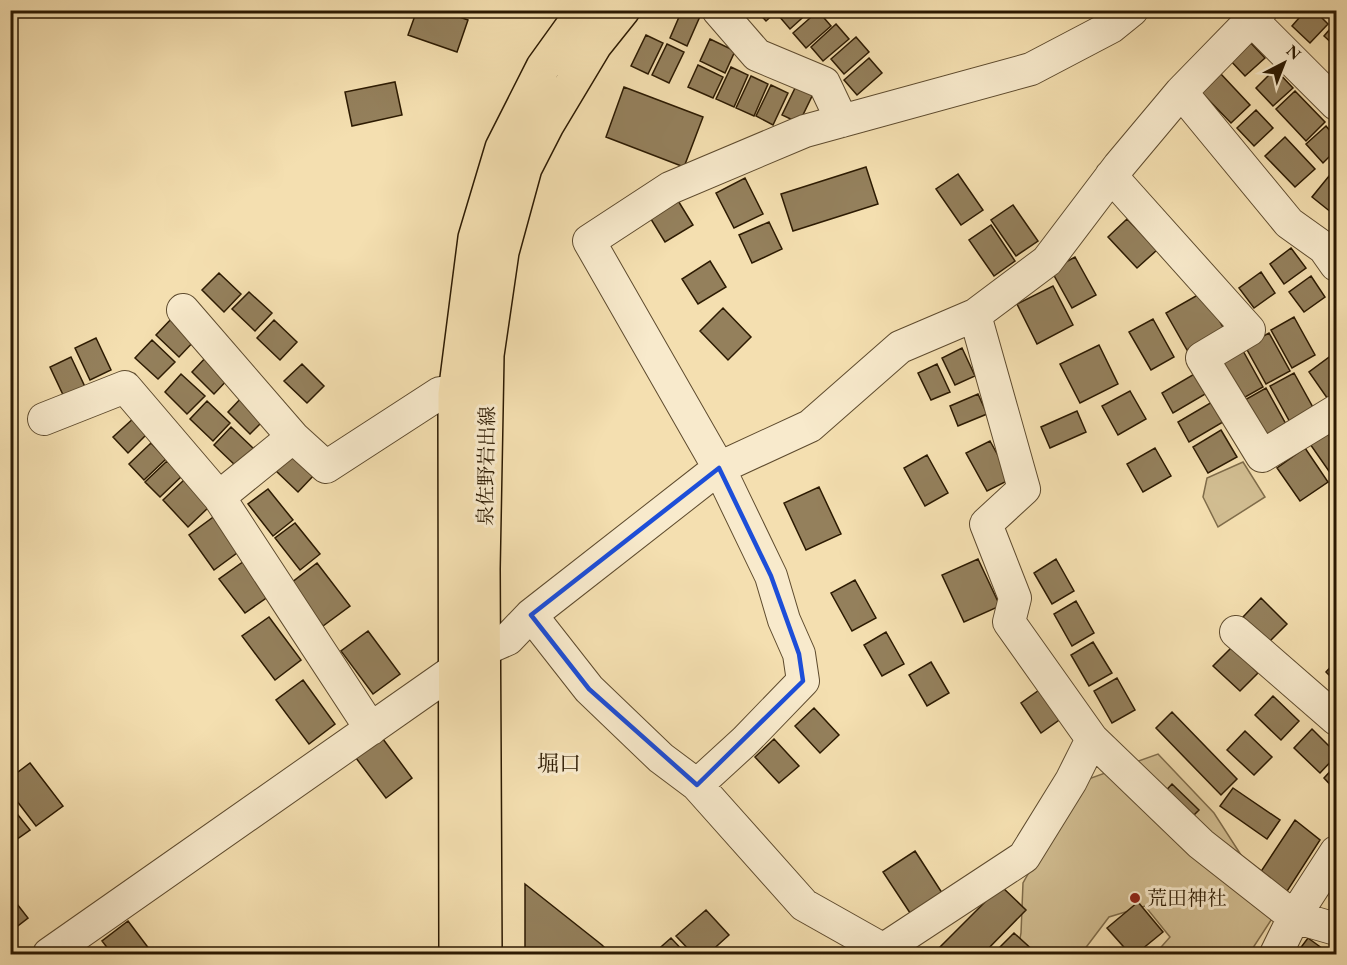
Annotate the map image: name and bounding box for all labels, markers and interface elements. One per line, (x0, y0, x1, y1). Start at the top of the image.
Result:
north arrow (1254, 33, 1314, 93)
text: N (1282, 40, 1306, 64)
street label: 泉佐野岩出線 (472, 406, 500, 526)
district label: 堀口 (537, 749, 581, 778)
place label: 荒田神社 (1147, 885, 1227, 911)
marker: 荒田神社 (1128, 891, 1142, 905)

